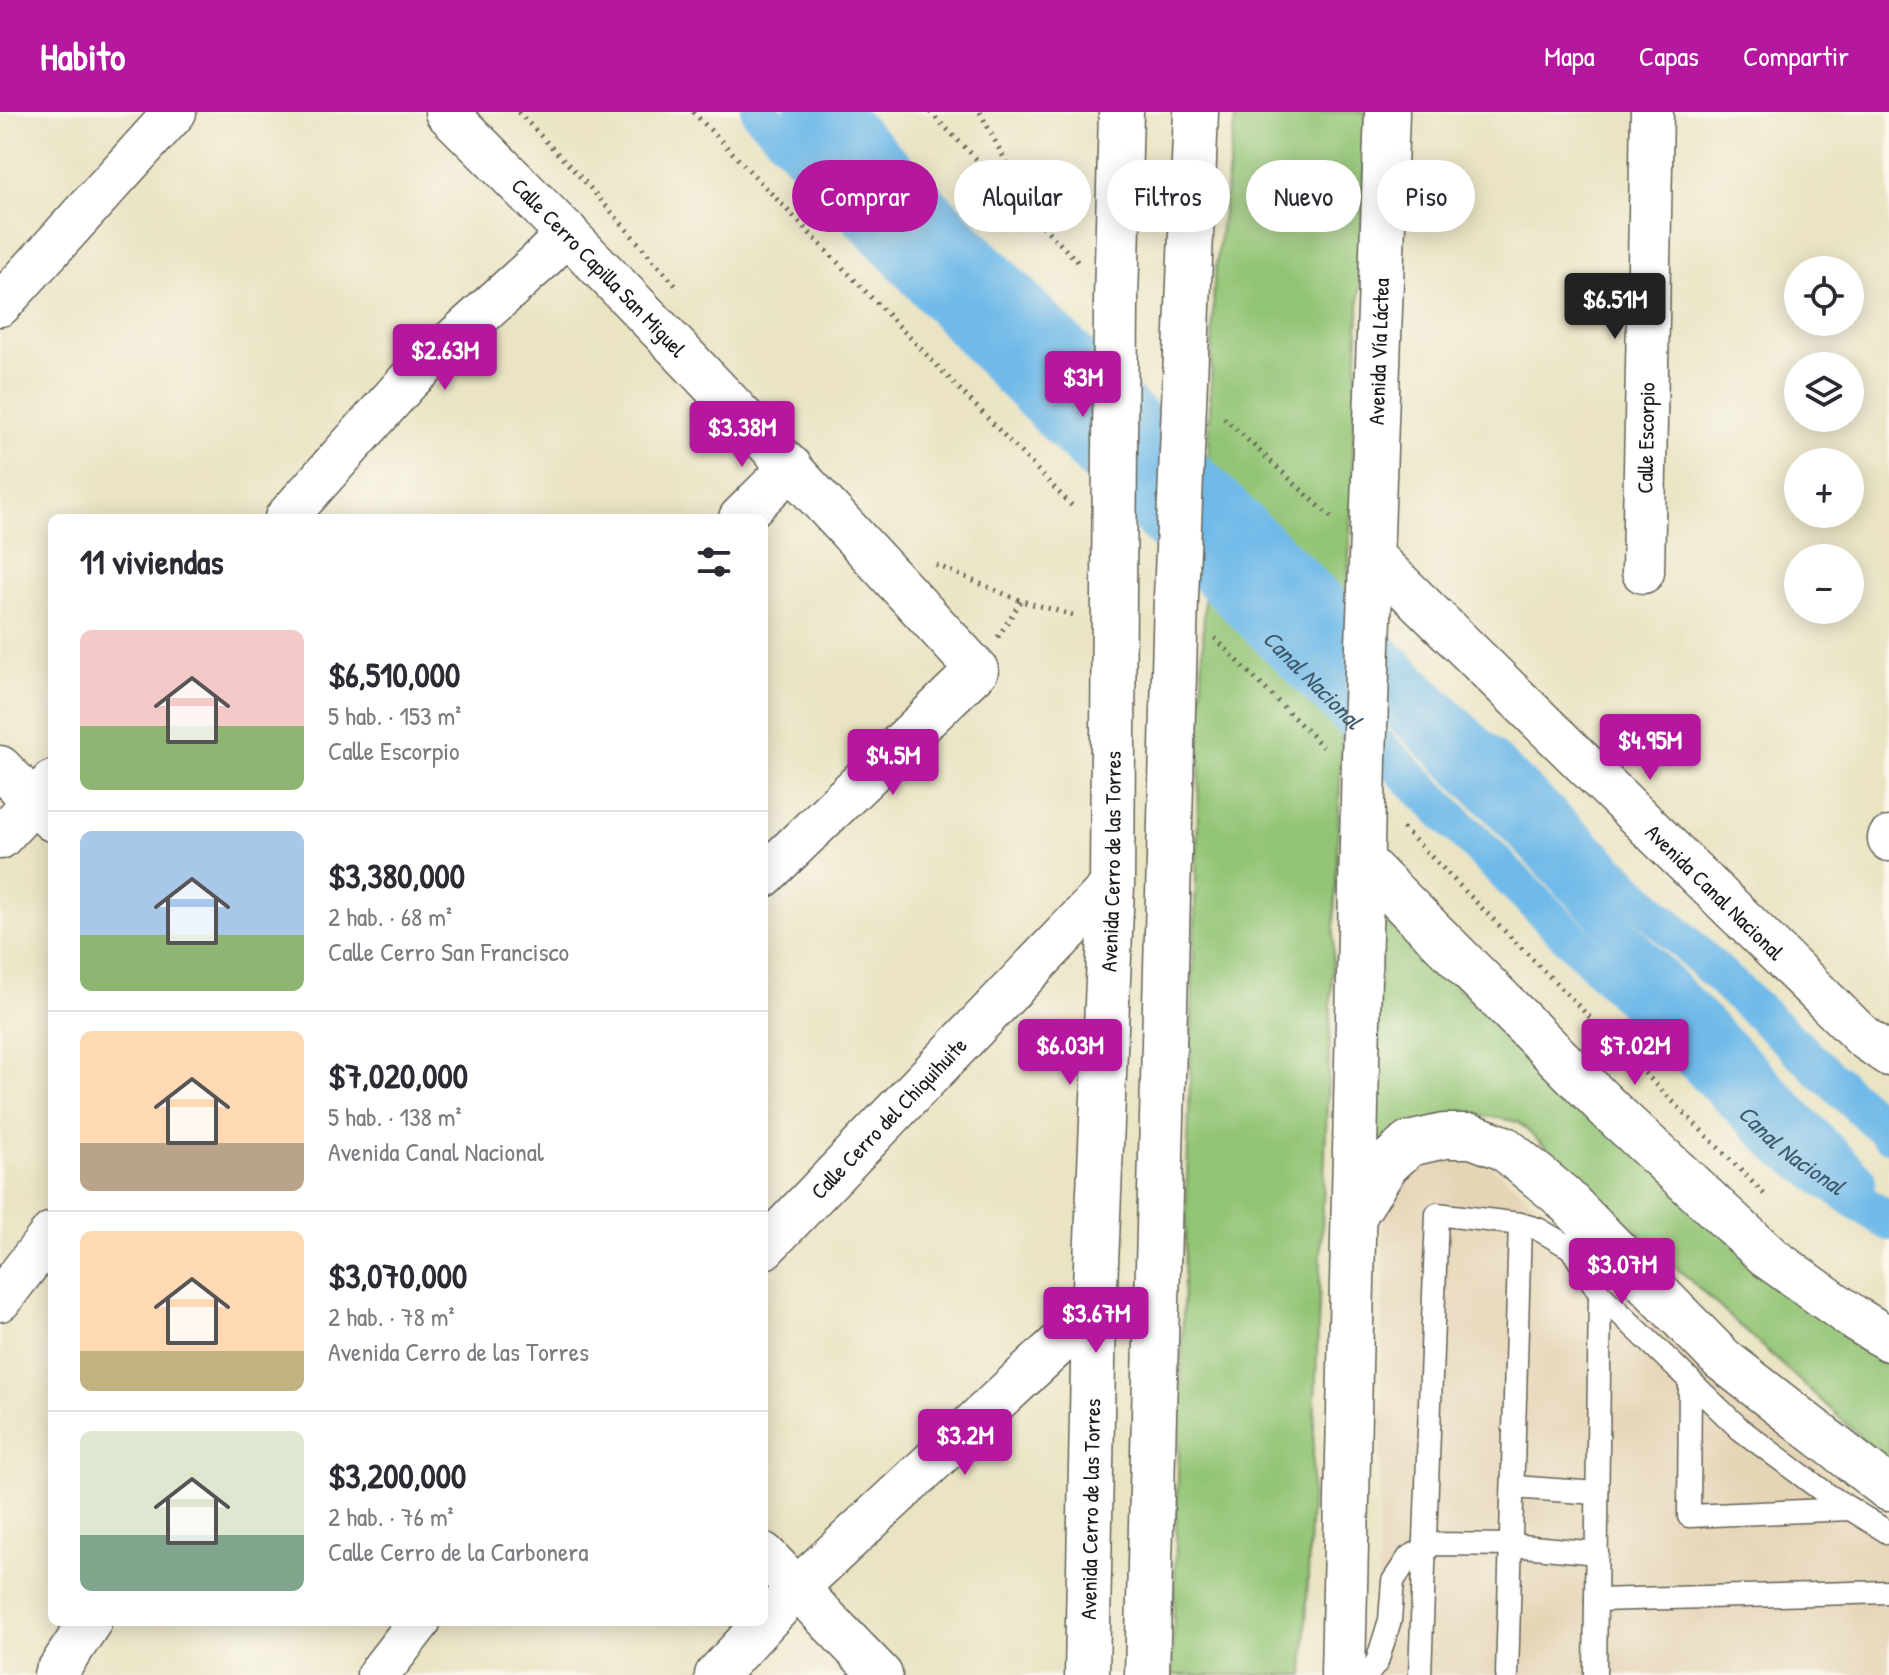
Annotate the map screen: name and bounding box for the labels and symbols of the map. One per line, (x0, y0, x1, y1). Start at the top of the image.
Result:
street label: Calle Cerro Capilla San Miguel (505, 171, 693, 364)
pin: $6.51M (1550, 273, 1680, 341)
street label: Avenida Vía Láctea (1361, 277, 1396, 425)
pin: $2.63M (380, 324, 510, 392)
pin: $3M (1044, 351, 1122, 419)
street label: Calle Escorpio (1630, 382, 1662, 494)
pin: $3.38M (677, 401, 807, 469)
water label: Canal Nacional (1256, 622, 1371, 737)
pin: $4.95M (1585, 714, 1715, 782)
pin: $4.5M (837, 729, 949, 797)
street label: Avenida Cerro de las Torres (1093, 751, 1128, 973)
street label: Avenida Canal Nacional (1639, 817, 1791, 967)
pin: $6.03M (1005, 1019, 1135, 1087)
pin: $7.02M (1570, 1019, 1700, 1087)
street label: Calle Cerro del Chiquihuite (804, 1030, 973, 1206)
water label: Canal Nacional (1732, 1097, 1852, 1203)
pin: $3.07M (1557, 1238, 1687, 1306)
pin: $3.67M (1031, 1287, 1161, 1355)
street label: Avenida Cerro de las Torres (1073, 1398, 1107, 1620)
pin: $3.2M (909, 1409, 1021, 1477)

